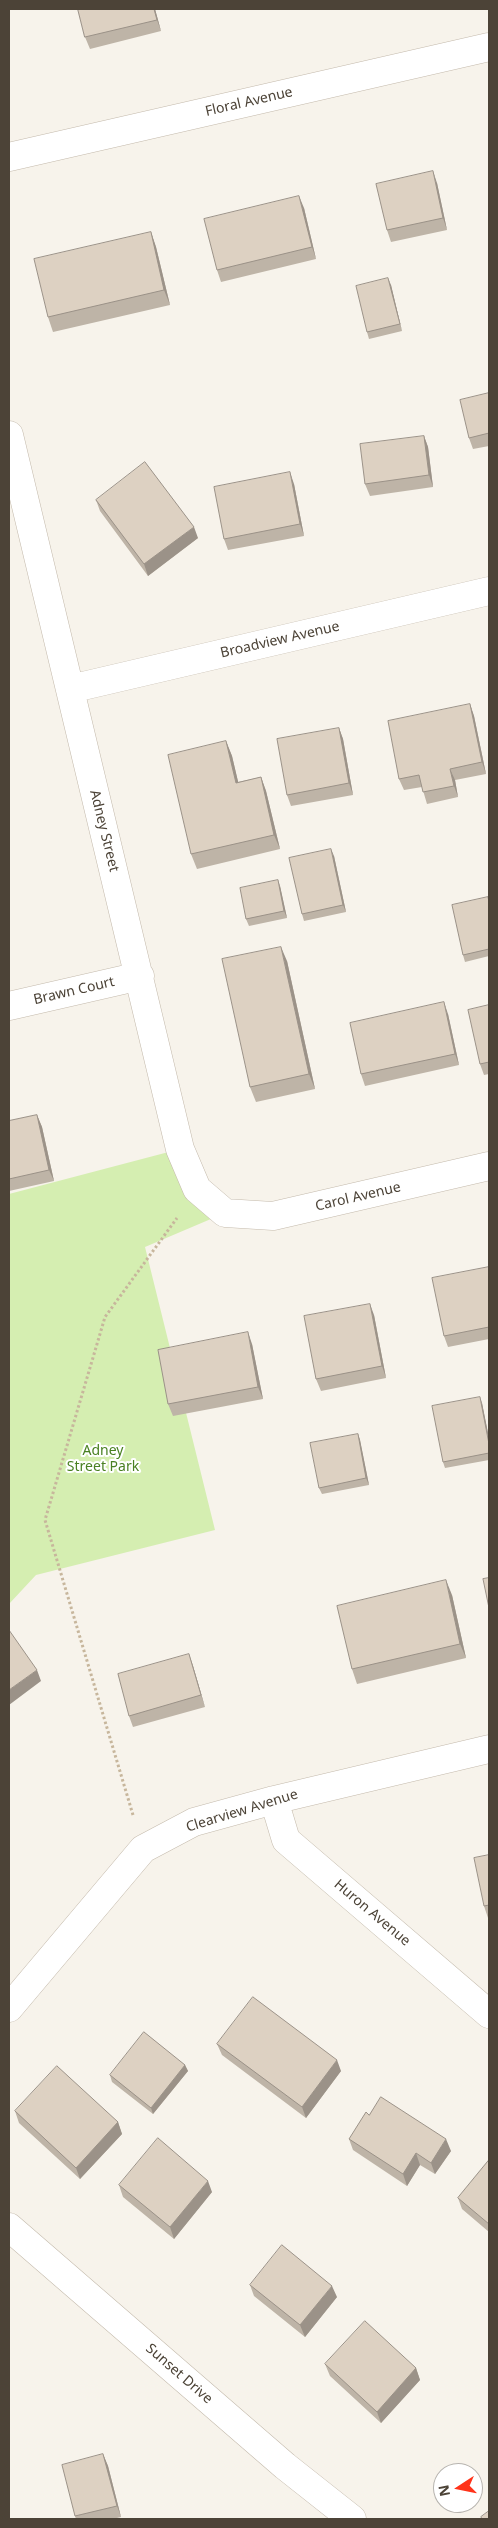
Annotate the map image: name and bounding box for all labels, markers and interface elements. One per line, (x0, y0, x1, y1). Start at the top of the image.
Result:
street label: Floral Avenue (204, 84, 294, 120)
street label: Broadview Avenue (219, 618, 341, 662)
street label: Adney Street (86, 788, 122, 874)
street label: Brawn Court (32, 974, 116, 1008)
street label: Carol Avenue (314, 1179, 402, 1215)
park label: Adney Street Park (67, 1443, 139, 1475)
street label: Clearview Avenue (184, 1786, 300, 1836)
street label: Huron Avenue (330, 1876, 414, 1950)
street label: Sunset Drive (142, 2340, 216, 2408)
north arrow (433, 2463, 483, 2513)
text: N (433, 2483, 454, 2498)

